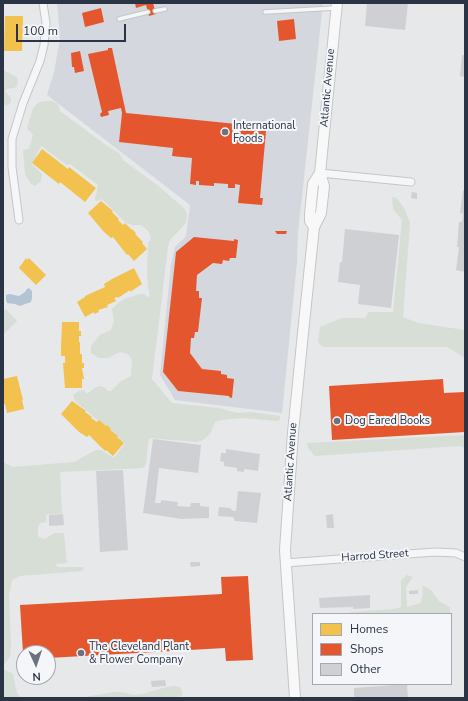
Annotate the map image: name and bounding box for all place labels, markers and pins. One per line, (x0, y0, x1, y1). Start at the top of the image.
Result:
place label: International Foods (233, 119, 296, 145)
marker: International Foods (220, 127, 230, 137)
place label: Dog Eared Books (345, 414, 430, 428)
marker: Dog Eared Books (332, 416, 342, 426)
place label: The Cleveland Plant & Flower Company (89, 640, 189, 666)
marker: The Cleveland Plant & Flower Company (76, 648, 86, 658)

